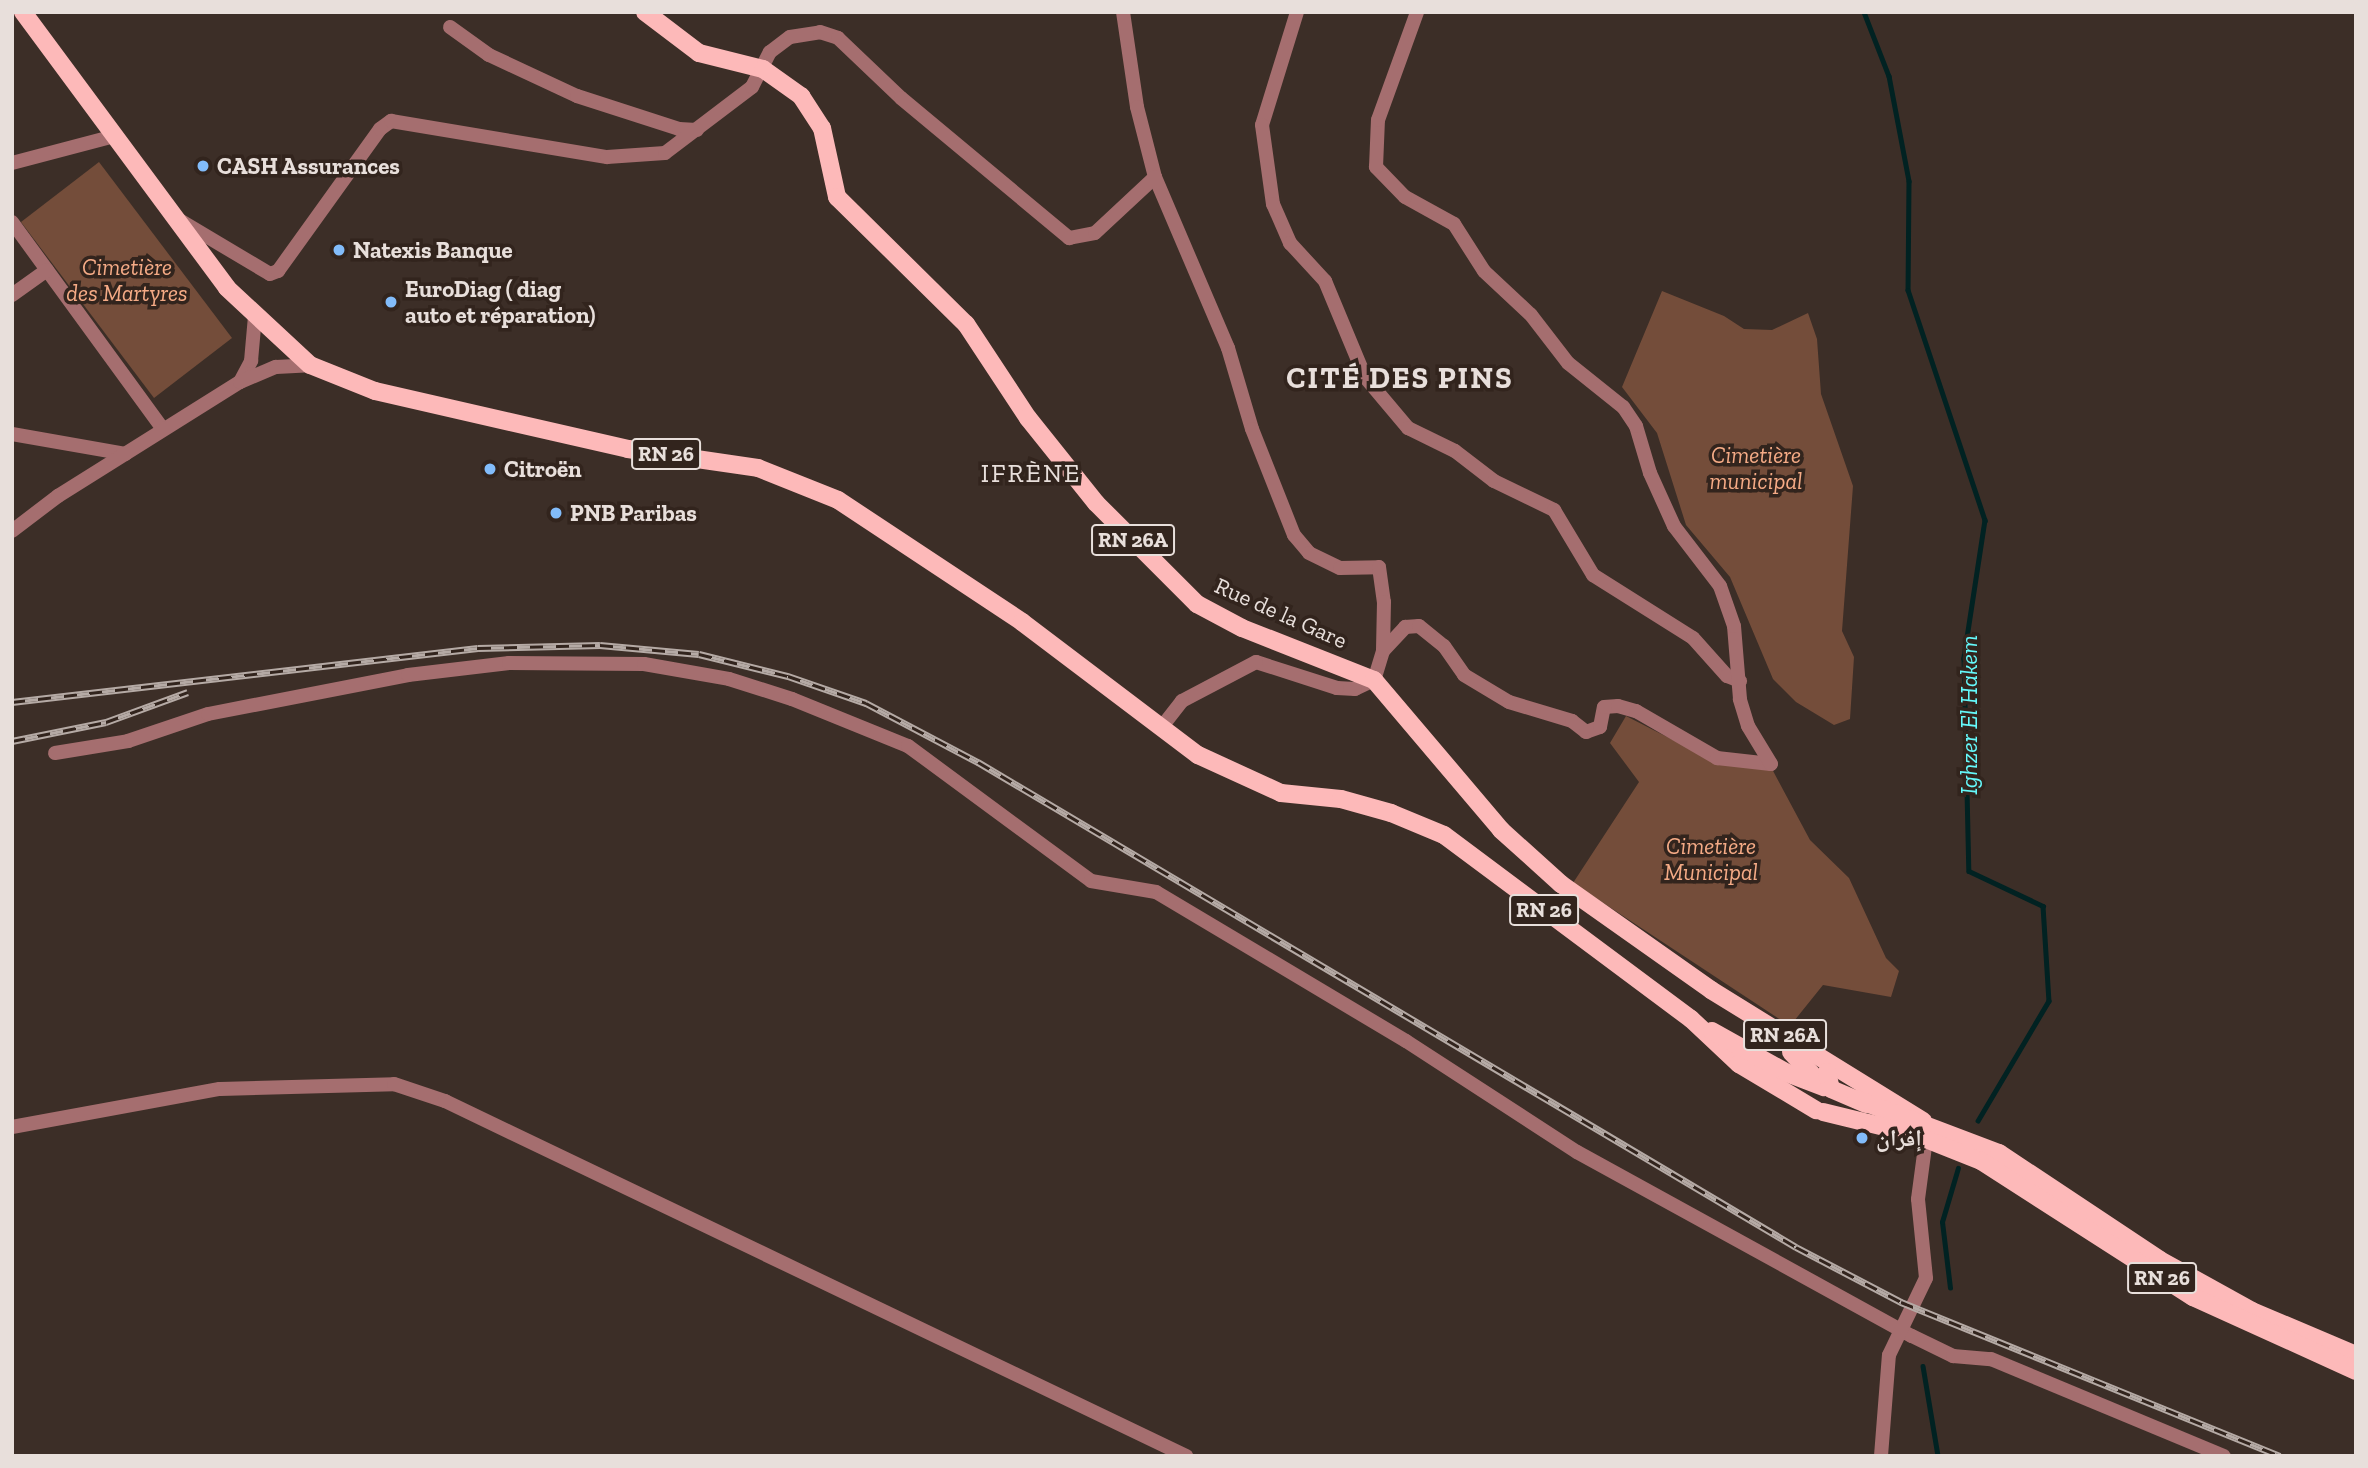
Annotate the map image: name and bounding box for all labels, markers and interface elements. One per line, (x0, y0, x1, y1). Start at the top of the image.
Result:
place label: CASH Assurances (217, 152, 401, 180)
marker: CASH Assurances (195, 158, 211, 174)
place label: Natexis Banque (353, 236, 513, 264)
marker: Natexis Banque (331, 242, 347, 258)
park label: Cimetière des Martyres (66, 253, 188, 307)
place label: EuroDiag ( diag auto et réparation) (405, 275, 596, 329)
marker: EuroDiag ( diag auto et réparation) (383, 294, 399, 310)
district label: CITÉ DES PINS (1288, 360, 1512, 396)
road number: RN 26 (631, 436, 701, 472)
park label: Cimetière municipal (1709, 441, 1803, 495)
place label: Citroën (504, 455, 582, 483)
district label: IFRÈNE (981, 458, 1081, 490)
marker: Citroën (482, 461, 498, 477)
place label: PNB Paribas (570, 499, 697, 527)
marker: PNB Paribas (548, 505, 564, 521)
road number: RN 26A (1091, 522, 1175, 558)
street label: Rue de la Gare (1211, 572, 1351, 654)
water label: Ighzer El Hakem (1955, 635, 1983, 795)
park label: Cimetière Municipal (1664, 832, 1758, 886)
road number: RN 26 (1509, 892, 1579, 928)
road number: RN 26A (1743, 1018, 1827, 1052)
place label: إفران (1876, 1124, 1922, 1152)
marker: إفران (1854, 1130, 1870, 1146)
road number: RN 26 (2127, 1260, 2197, 1296)

